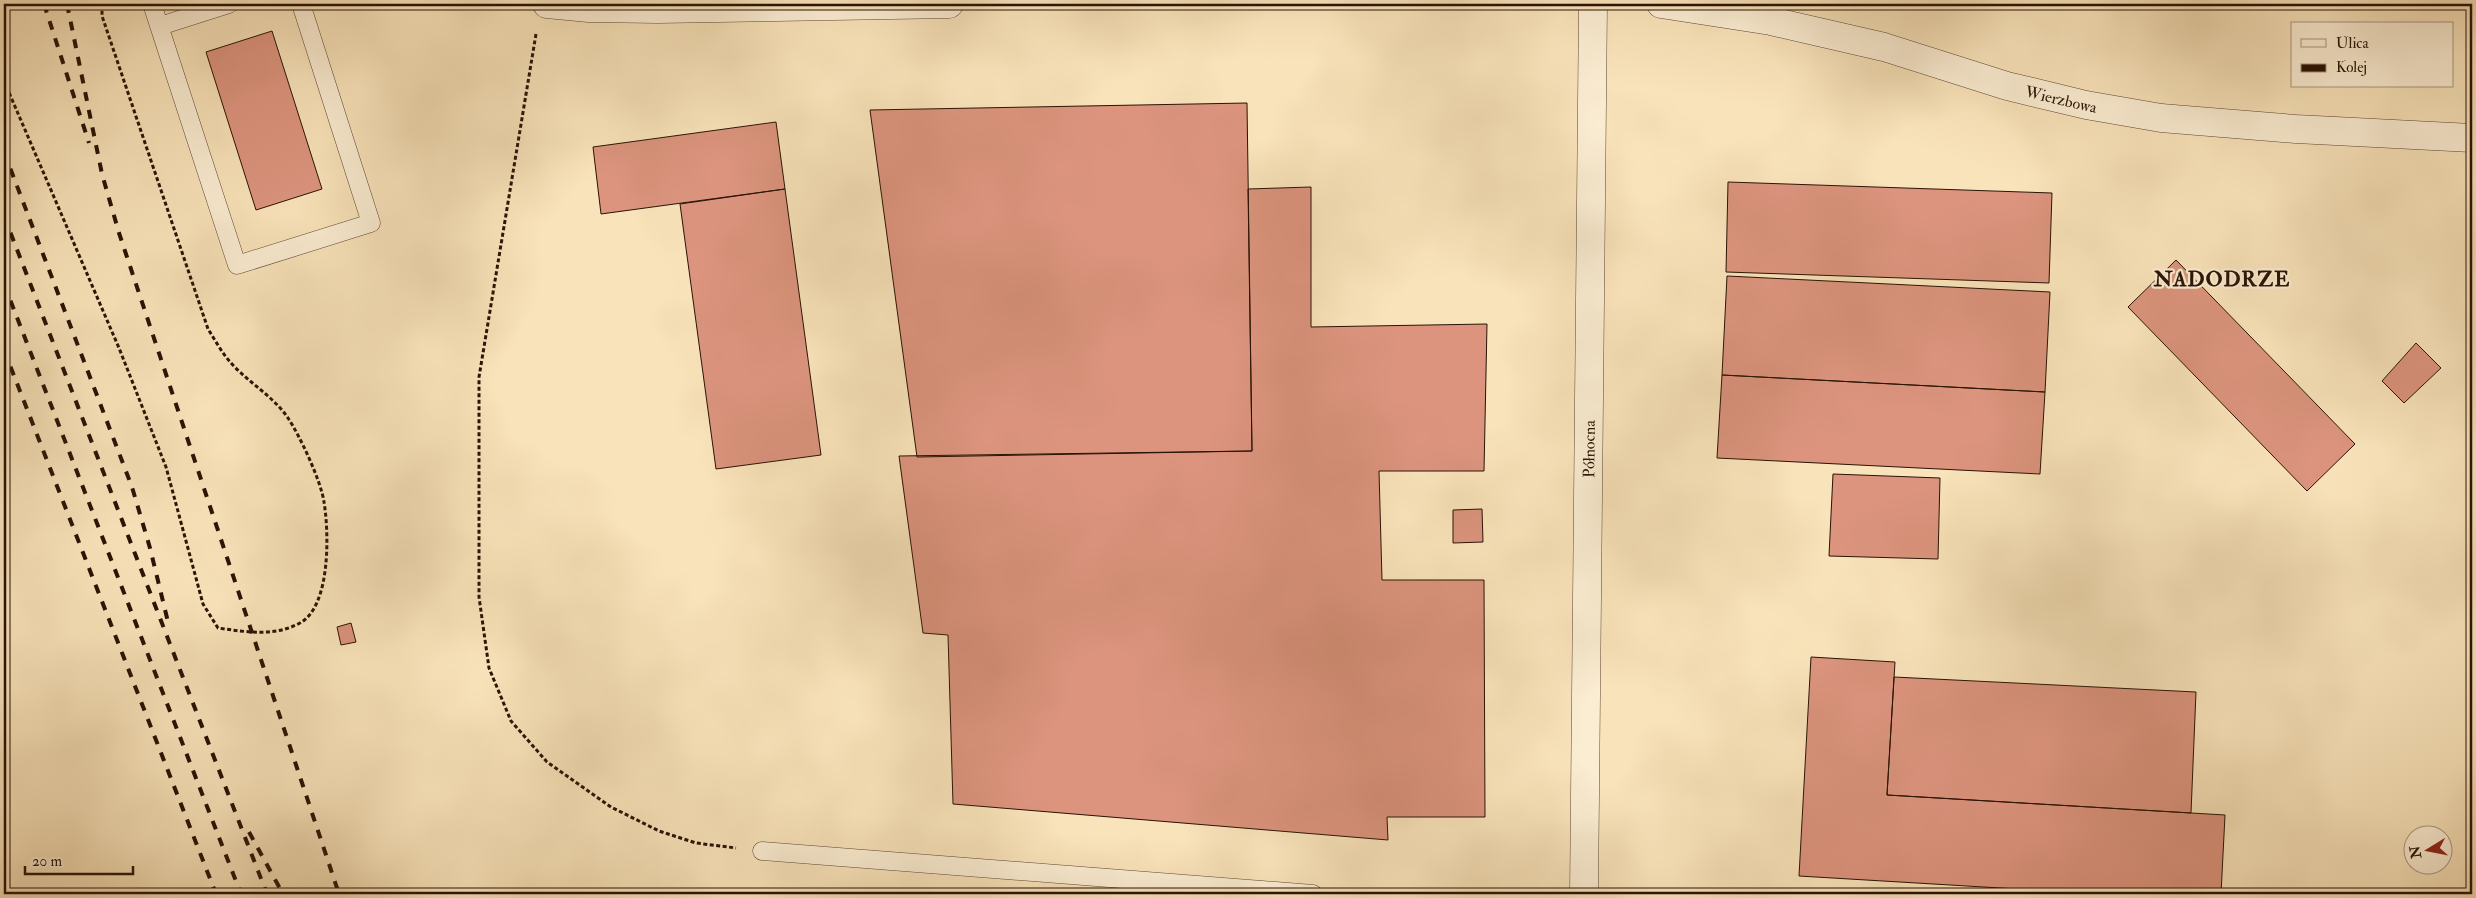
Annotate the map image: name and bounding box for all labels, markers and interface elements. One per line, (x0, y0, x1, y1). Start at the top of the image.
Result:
legend (2291, 22, 2454, 88)
text: Ulica (2336, 34, 2369, 53)
text: Kolej (2336, 58, 2367, 77)
street label: Wierzbowa (2022, 82, 2099, 118)
district label: NADODRZE (2153, 266, 2290, 293)
street label: Północna (1579, 420, 1600, 478)
north arrow (2404, 826, 2454, 876)
scale bar (25, 843, 132, 875)
text: N (2406, 844, 2425, 861)
text: 20 m (32, 852, 62, 871)

